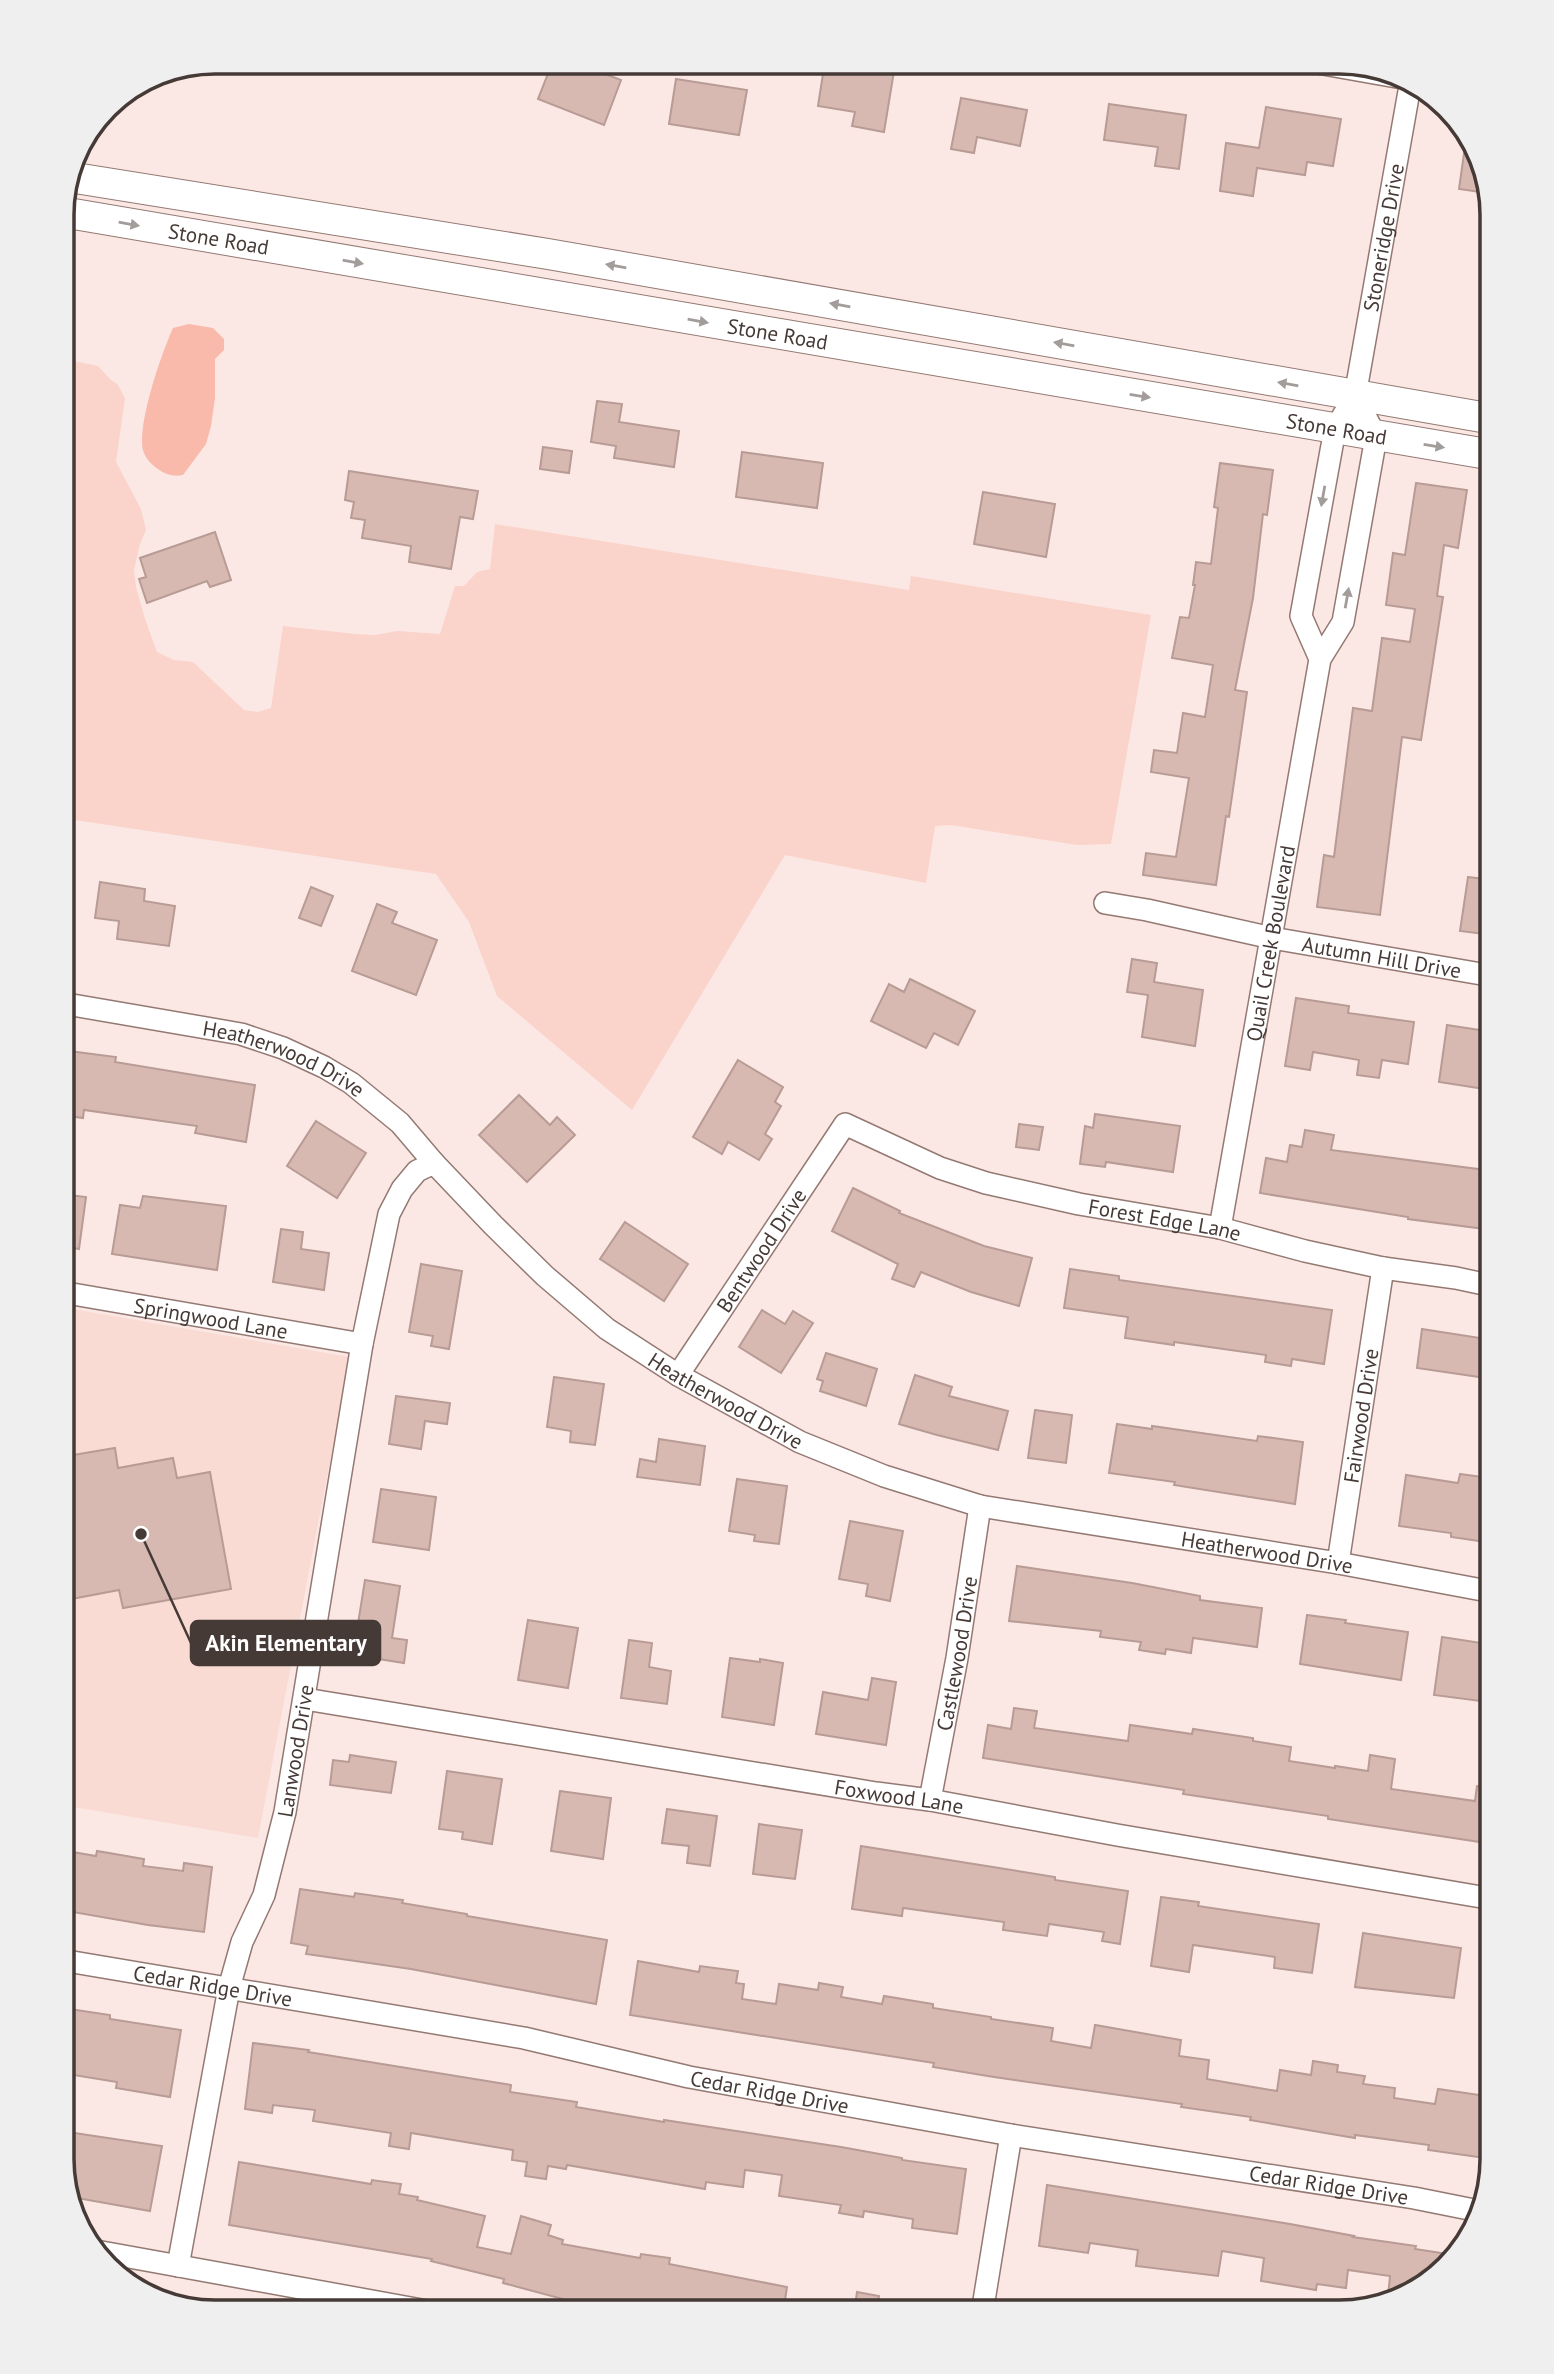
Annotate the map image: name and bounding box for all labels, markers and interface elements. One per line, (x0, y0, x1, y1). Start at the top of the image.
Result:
street label: Stoneridge Drive (1357, 161, 1409, 314)
street label: Stone Road (166, 217, 271, 260)
one-way arrow (118, 219, 140, 230)
one-way arrow (342, 257, 364, 268)
one-way arrow (605, 260, 627, 271)
one-way arrow (829, 299, 851, 310)
street label: Stone Road (725, 312, 830, 355)
one-way arrow (687, 315, 709, 326)
one-way arrow (1053, 338, 1075, 349)
one-way arrow (1277, 378, 1299, 389)
one-way arrow (1129, 391, 1151, 402)
street label: Stone Road (1284, 407, 1389, 450)
one-way arrow (1423, 441, 1445, 452)
one-way arrow (1317, 485, 1328, 507)
one-way arrow (1342, 587, 1353, 609)
street label: Quail Creek Boulevard (1240, 843, 1301, 1044)
street label: Autumn Hill Drive (1300, 930, 1463, 984)
street label: Heatherwood Drive (201, 1014, 371, 1102)
street label: Bentwood Drive (710, 1183, 812, 1317)
street label: Forest Edge Lane (1086, 1192, 1244, 1247)
street label: Springwood Lane (132, 1291, 290, 1344)
street label: Heatherwood Drive (643, 1346, 808, 1455)
street label: Fairwood Drive (1337, 1347, 1384, 1485)
street label: Heatherwood Drive (1179, 1525, 1355, 1579)
street label: Castlewood Drive (930, 1574, 983, 1733)
callout: Akin Elementary (191, 1621, 380, 1665)
text: Akin Elementary (205, 1628, 368, 1657)
street label: Lanwood Drive (271, 1682, 319, 1819)
street label: Foxwood Lane (833, 1773, 966, 1820)
street label: Cedar Ridge Drive (131, 1959, 294, 2012)
street label: Cedar Ridge Drive (688, 2064, 851, 2119)
street label: Cedar Ridge Drive (1247, 2159, 1410, 2210)

